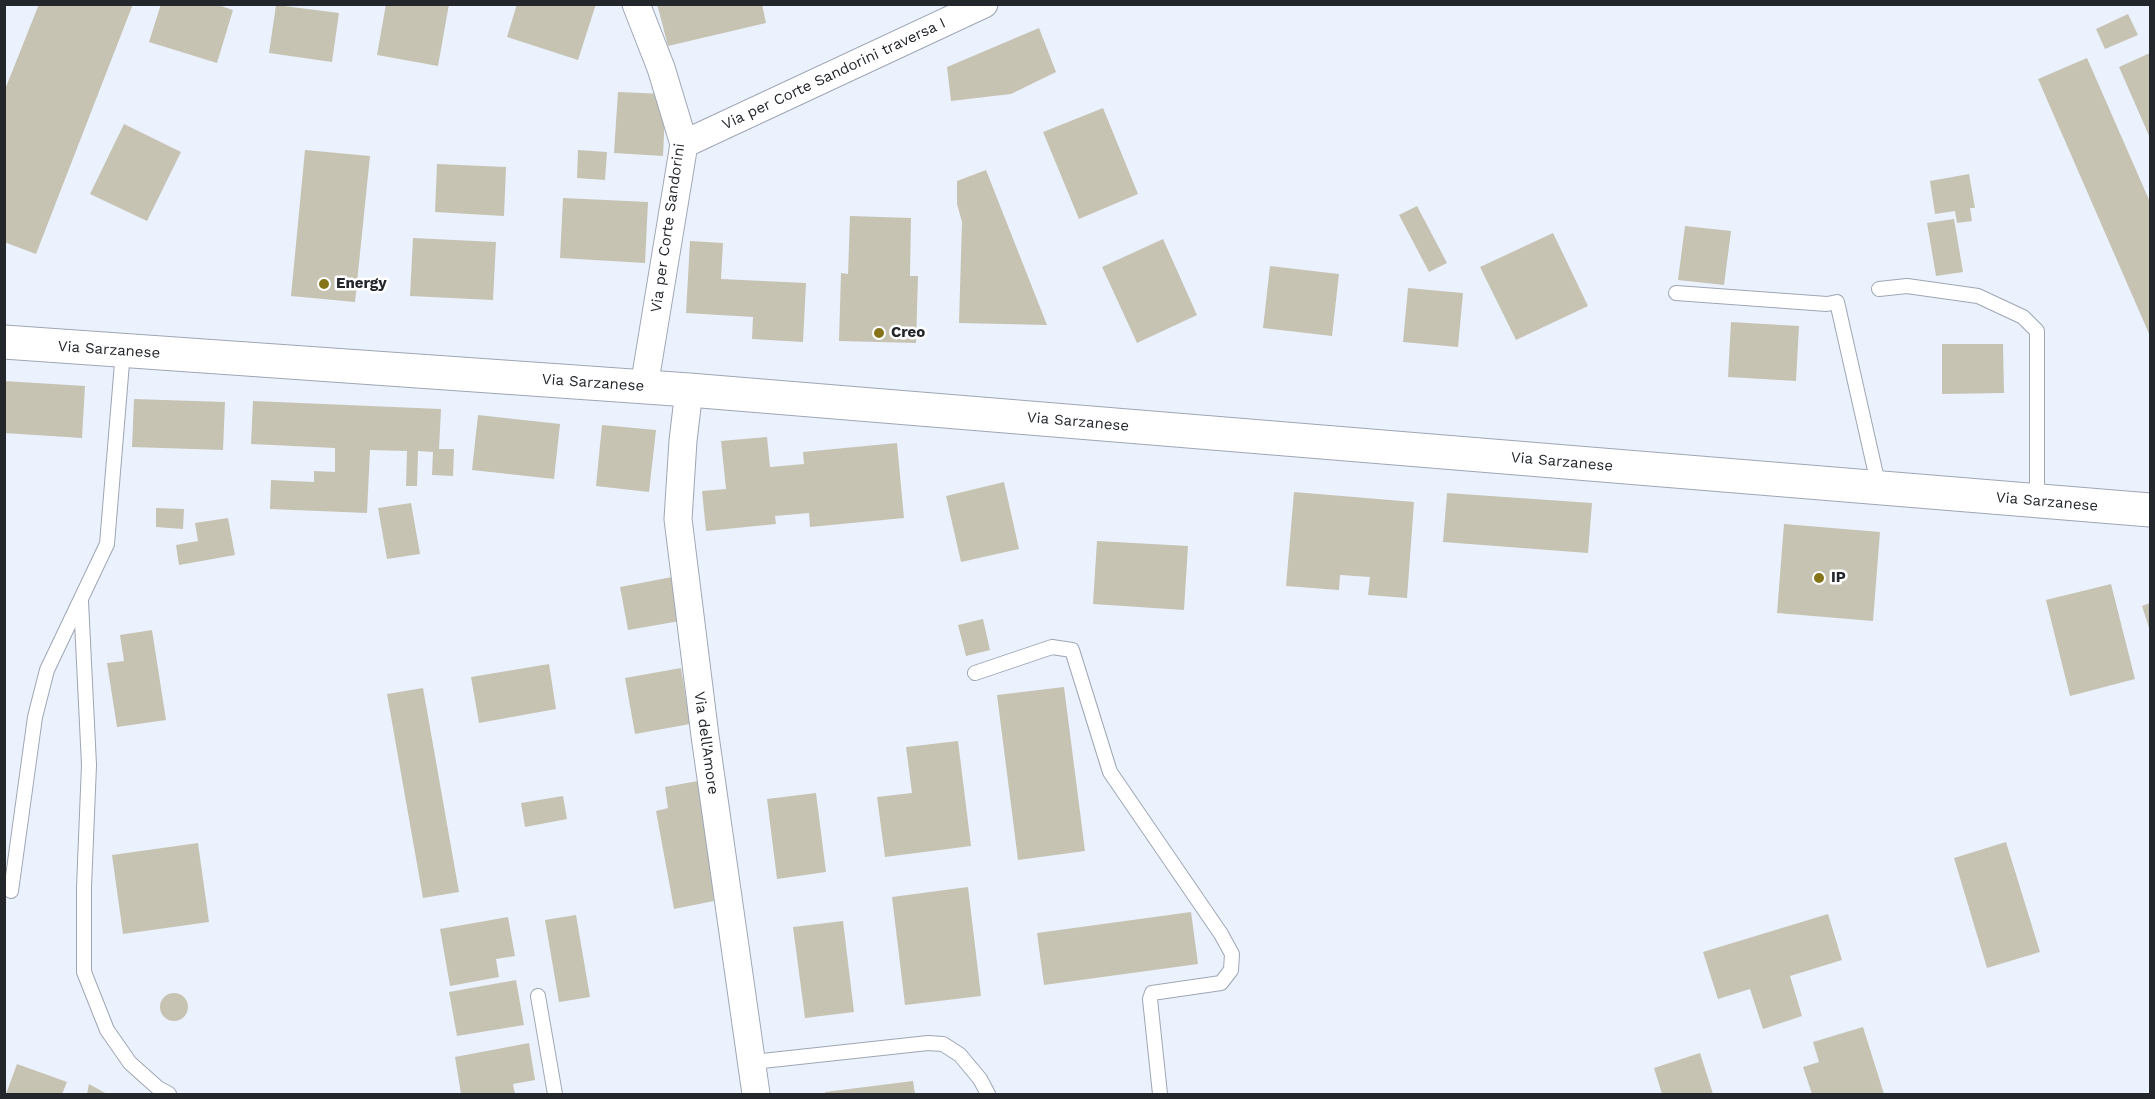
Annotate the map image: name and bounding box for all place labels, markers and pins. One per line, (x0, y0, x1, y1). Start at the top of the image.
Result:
place label: Energy (336, 275, 387, 293)
marker: Energy (317, 277, 331, 291)
place label: Creo (891, 324, 925, 342)
marker: Creo (872, 326, 886, 340)
place label: IP (1831, 569, 1846, 587)
marker: IP (1812, 571, 1826, 585)

